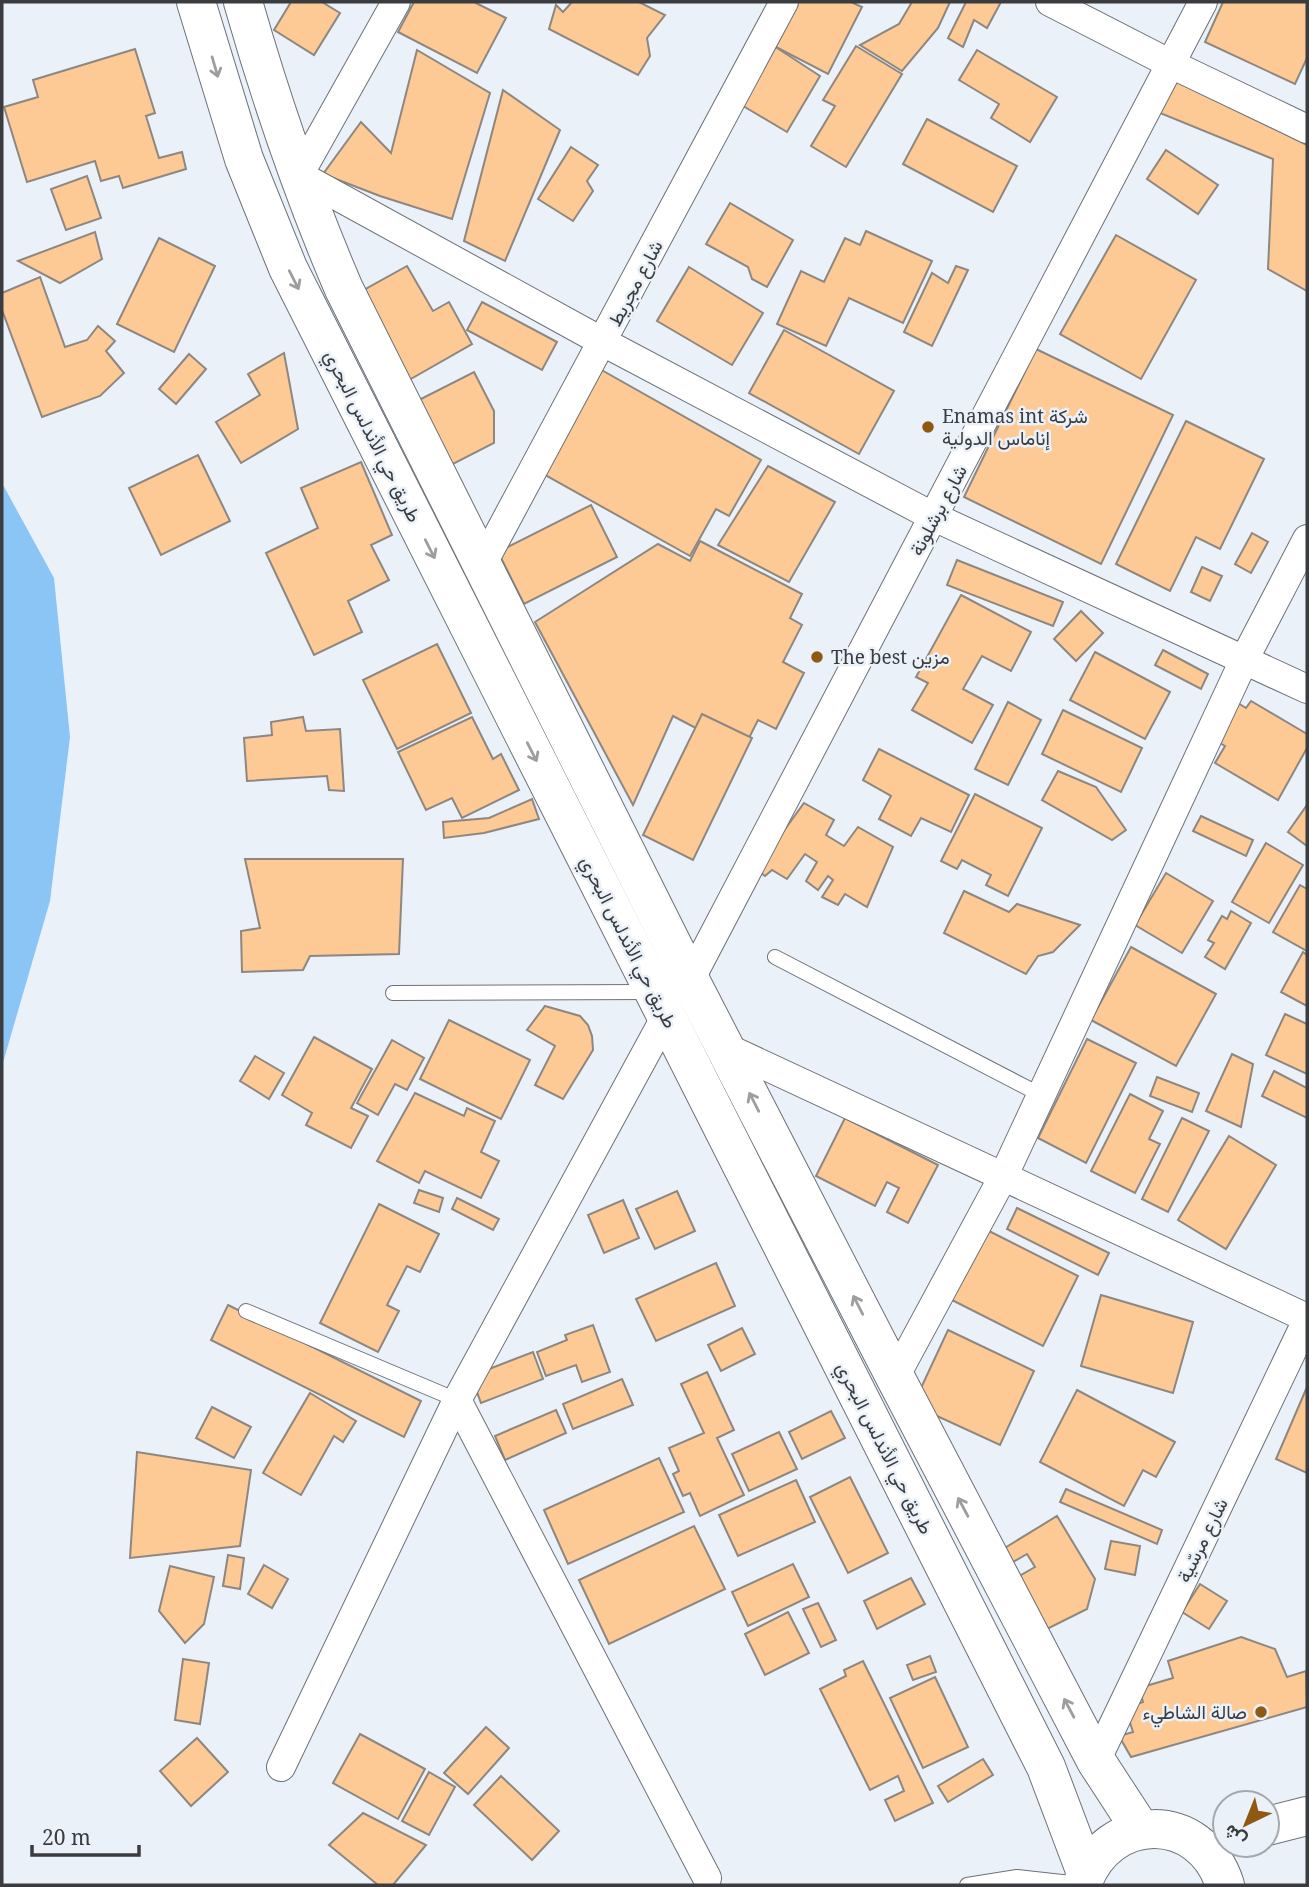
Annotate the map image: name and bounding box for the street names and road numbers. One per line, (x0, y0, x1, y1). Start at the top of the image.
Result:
street label: شارع مجريط (601, 235, 669, 331)
street label: طريق حي الأندلس البحري (316, 345, 428, 528)
street label: شارع برشلونة (903, 460, 973, 560)
street label: طريق حي الأندلس البحري (572, 851, 684, 1034)
street label: طريق حي الأندلس البحري (828, 1357, 940, 1540)
street label: شارع مرسّية (1170, 1493, 1234, 1587)

